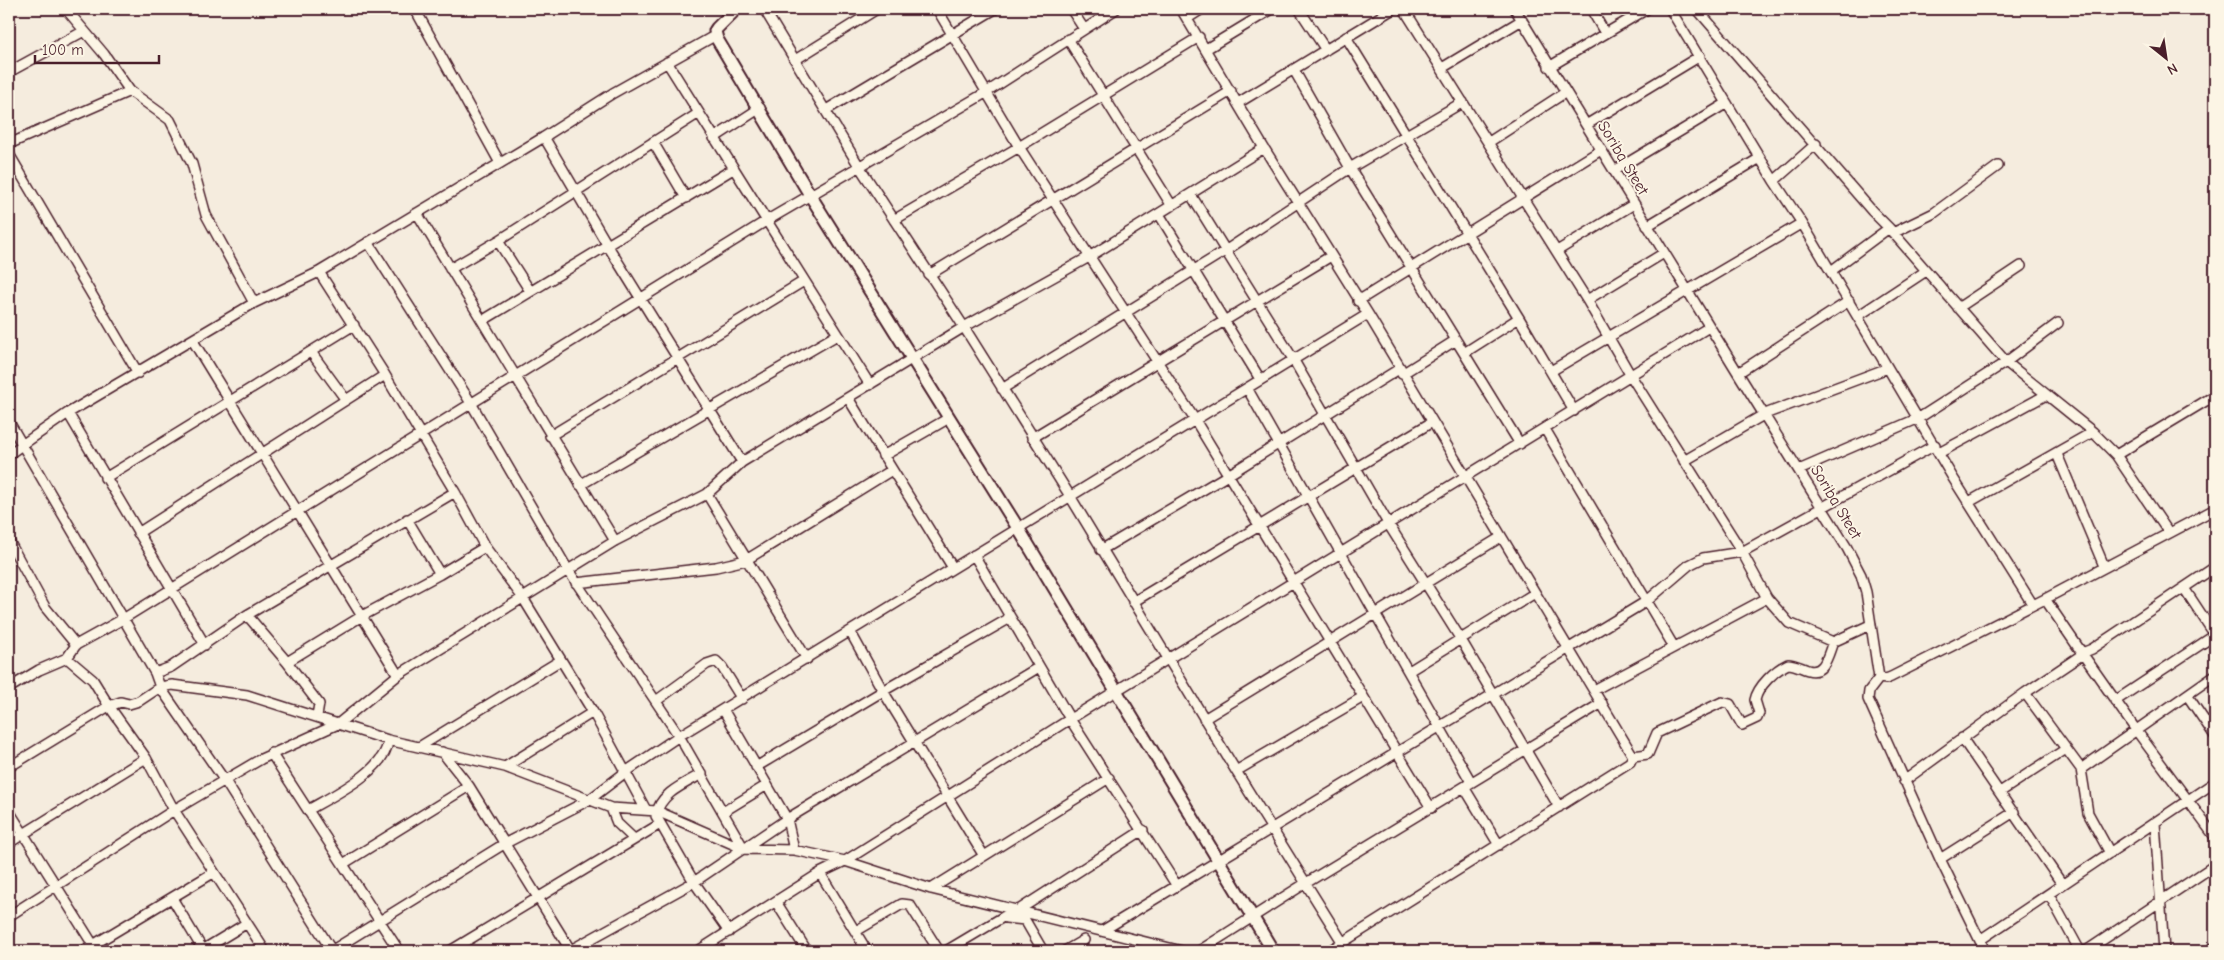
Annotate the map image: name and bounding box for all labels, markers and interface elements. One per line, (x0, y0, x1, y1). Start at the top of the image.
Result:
scale bar (35, 32, 159, 64)
north arrow (2142, 32, 2192, 82)
text: 100 m (42, 41, 84, 59)
text: N (2164, 59, 2180, 78)
street label: Soriba Steet (1594, 118, 1652, 199)
street label: Soriba Steet (1807, 462, 1865, 543)

